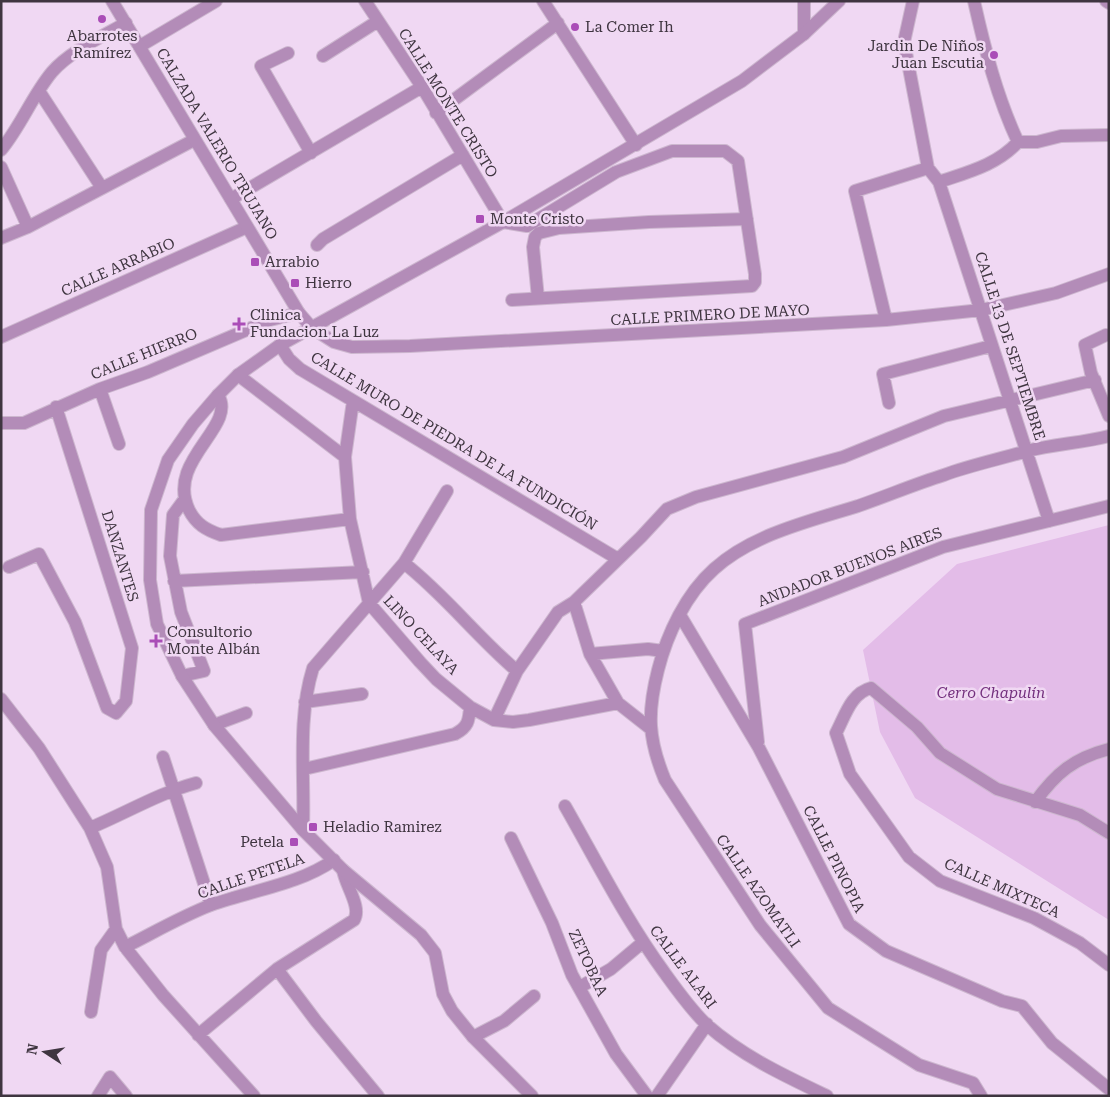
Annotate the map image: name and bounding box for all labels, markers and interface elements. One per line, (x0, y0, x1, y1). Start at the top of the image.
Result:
marker: Abarrotes Ramírez (96, 13, 108, 25)
place label: La Comer Ih (585, 18, 674, 36)
marker: La Comer Ih (569, 21, 581, 33)
street label: CALLE MONTE CRISTO (395, 25, 501, 181)
place label: Abarrotes Ramírez (67, 27, 137, 62)
place label: Jardin De Niños Juan Escutia (867, 37, 984, 72)
street label: CALZADA VALERIO TRUJANO (152, 45, 282, 243)
marker: Jardin De Niños Juan Escutia (988, 49, 1000, 61)
place label: Monte Cristo (490, 210, 584, 228)
marker: Monte Cristo (474, 213, 486, 225)
street label: CALLE ARRABIO (58, 234, 178, 300)
street label: CALLE 13 DE SEPTIEMBRE (971, 249, 1049, 443)
place label: Arrabio (265, 253, 319, 271)
marker: Arrabio (249, 256, 261, 268)
place label: Hierro (305, 274, 352, 292)
marker: Hierro (289, 277, 301, 289)
street label: CALLE PRIMERO DE MAYO (610, 301, 810, 329)
place label: Clinica Fundacion La Luz (250, 306, 379, 341)
marker: Clinica Fundacion La Luz (232, 317, 246, 331)
street label: CALLE HIERRO (88, 324, 200, 384)
street label: CALLE MURO DE PIEDRA DE LA FUNDICIÓN (307, 347, 601, 534)
street label: DANZANTES (98, 508, 142, 604)
street label: ANDADOR BUENOS AIRES (755, 523, 945, 611)
street label: LINO CELAYA (380, 592, 463, 679)
place label: Consultorio Monte Albán (167, 623, 261, 658)
marker: Consultorio Monte Albán (149, 634, 163, 648)
park label: Cerro Chapulín (937, 684, 1045, 702)
street label: CALLE PINOPIA (799, 802, 869, 916)
place label: Heladio Ramirez (323, 818, 442, 836)
marker: Heladio Ramirez (307, 821, 319, 833)
street label: CALLE AZOMATLI (712, 831, 804, 951)
place label: Petela (240, 833, 284, 851)
marker: Petela (288, 836, 300, 848)
street label: CALLE PETELA (195, 849, 307, 903)
street label: CALLE MIXTECA (941, 854, 1063, 922)
street label: CALLE ALARI (646, 922, 720, 1012)
street label: ZETOBAA (565, 927, 612, 1000)
north arrow (20, 1027, 70, 1077)
text: N (23, 1042, 41, 1056)

